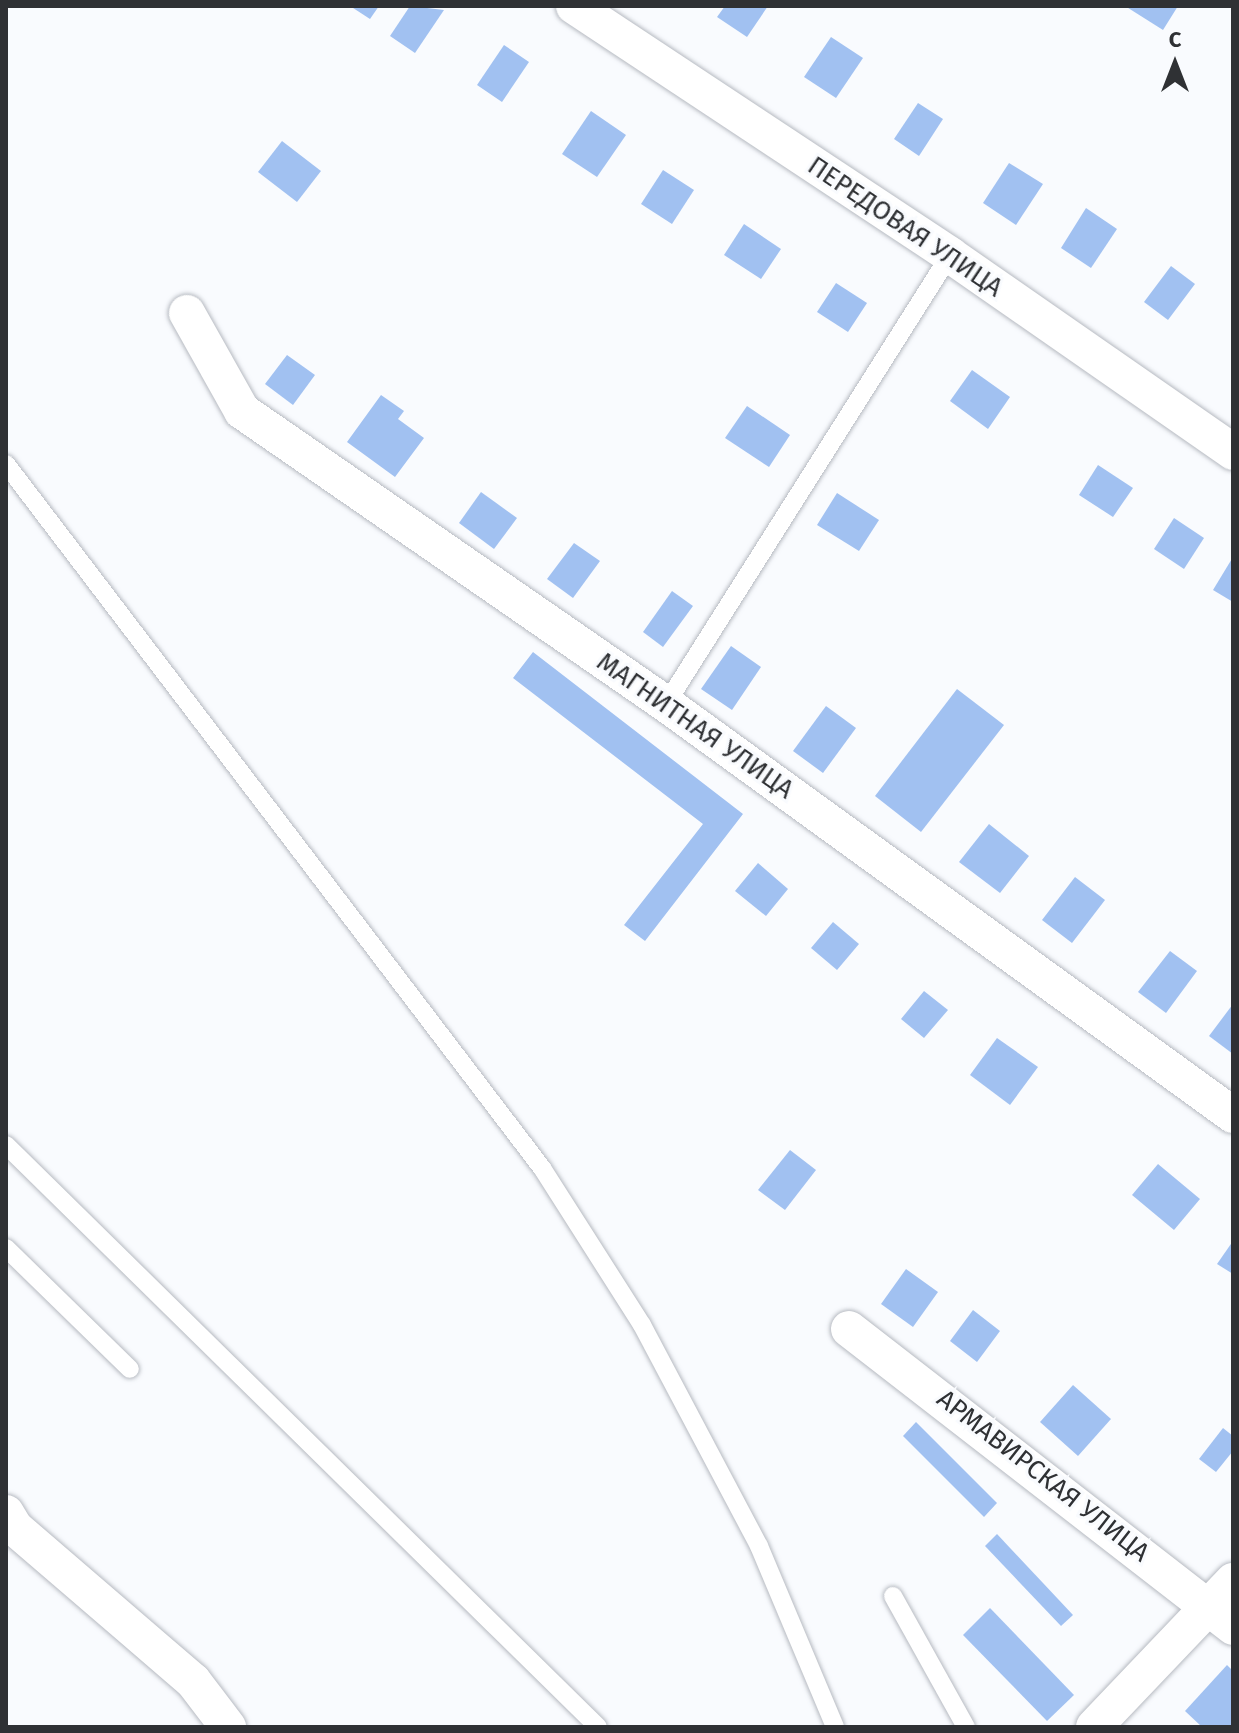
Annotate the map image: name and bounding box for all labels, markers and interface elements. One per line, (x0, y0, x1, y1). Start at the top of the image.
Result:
north arrow (1135, 24, 1215, 104)
text: С (1169, 26, 1181, 53)
street label: ПЕРЕДОВАЯ УЛИЦА (802, 150, 1008, 304)
street label: МАГНИТНАЯ УЛИЦА (591, 646, 799, 806)
street label: АРМАВИРСКАЯ УЛИЦА (931, 1383, 1155, 1569)

